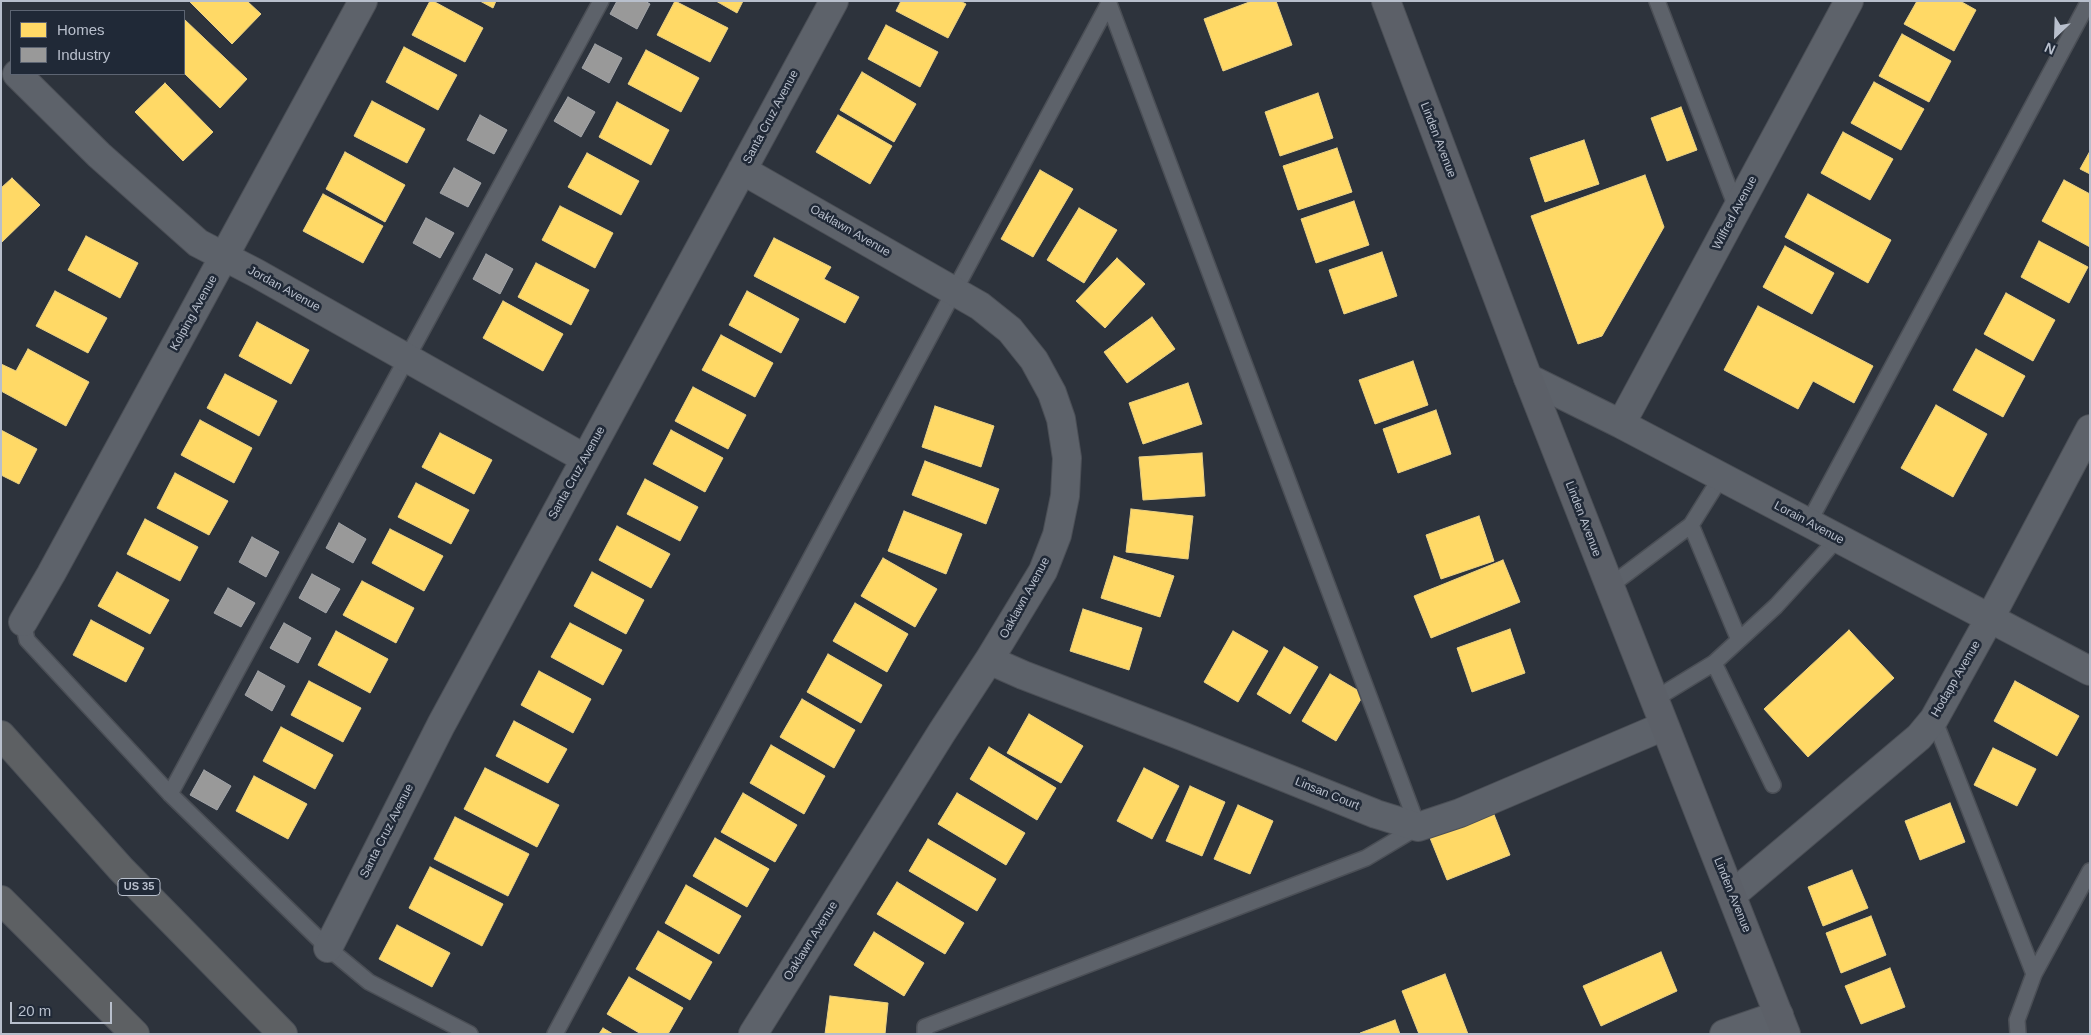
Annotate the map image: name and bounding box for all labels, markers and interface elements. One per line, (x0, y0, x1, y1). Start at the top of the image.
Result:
legend (10, 10, 185, 75)
north arrow (2031, 10, 2081, 60)
text: Homes (57, 21, 105, 38)
text: N (2042, 39, 2058, 58)
text: Industry (57, 46, 110, 63)
street label: Santa Cruz Avenue (740, 68, 802, 166)
street label: Linden Avenue (1417, 100, 1459, 180)
street label: Wilfred Avenue (1710, 174, 1760, 252)
street label: Oaklawn Avenue (807, 202, 893, 260)
street label: Jordan Avenue (245, 263, 323, 315)
street label: Kolping Avenue (167, 273, 221, 353)
street label: Santa Cruz Avenue (546, 424, 608, 522)
street label: Linden Avenue (1562, 479, 1604, 559)
street label: Lorain Avenue (1772, 499, 1846, 547)
street label: Oaklawn Avenue (997, 555, 1053, 641)
street label: Hodapp Avenue (1928, 638, 1984, 720)
street label: Linsan Court (1293, 775, 1361, 813)
street label: Santa Cruz Avenue (357, 781, 417, 881)
street label: Linden Avenue (1710, 855, 1754, 935)
road number: US 35 (118, 879, 160, 896)
street label: Oaklawn Avenue (781, 899, 841, 983)
scale bar (12, 992, 115, 1024)
text: 20 m (18, 1002, 51, 1019)

